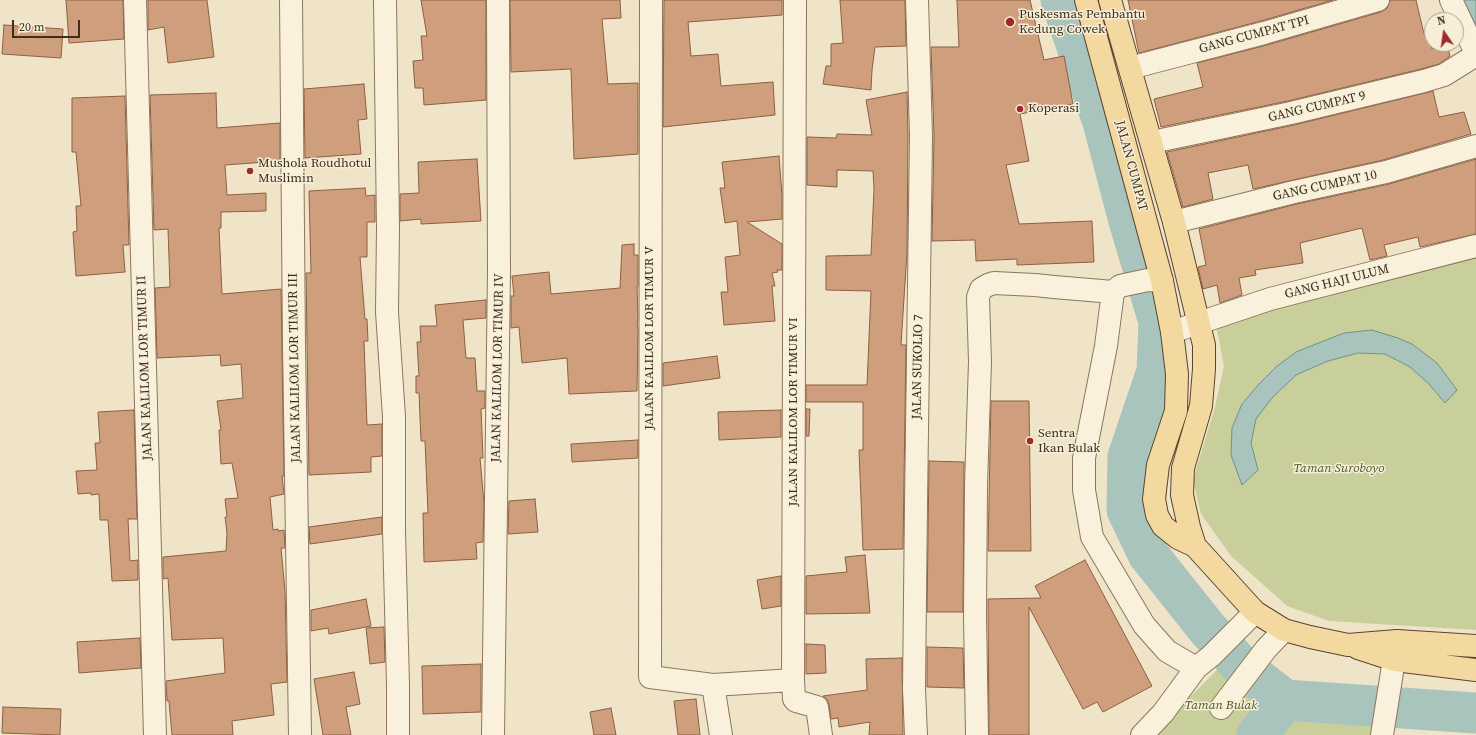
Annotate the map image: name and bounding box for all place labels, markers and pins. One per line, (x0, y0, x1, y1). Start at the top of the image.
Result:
place label: Puskesmas Pembantu Kedung Cowek (1019, 7, 1145, 38)
marker: Puskesmas Pembantu Kedung Cowek (1004, 16, 1016, 28)
place label: Koperasi (1028, 101, 1079, 117)
marker: Koperasi (1015, 104, 1025, 114)
place label: Mushola Roudhotul Muslimin (258, 156, 371, 187)
marker: Mushola Roudhotul Muslimin (245, 166, 255, 176)
place label: Sentra Ikan Bulak (1038, 426, 1100, 457)
marker: Sentra Ikan Bulak (1025, 436, 1035, 446)

